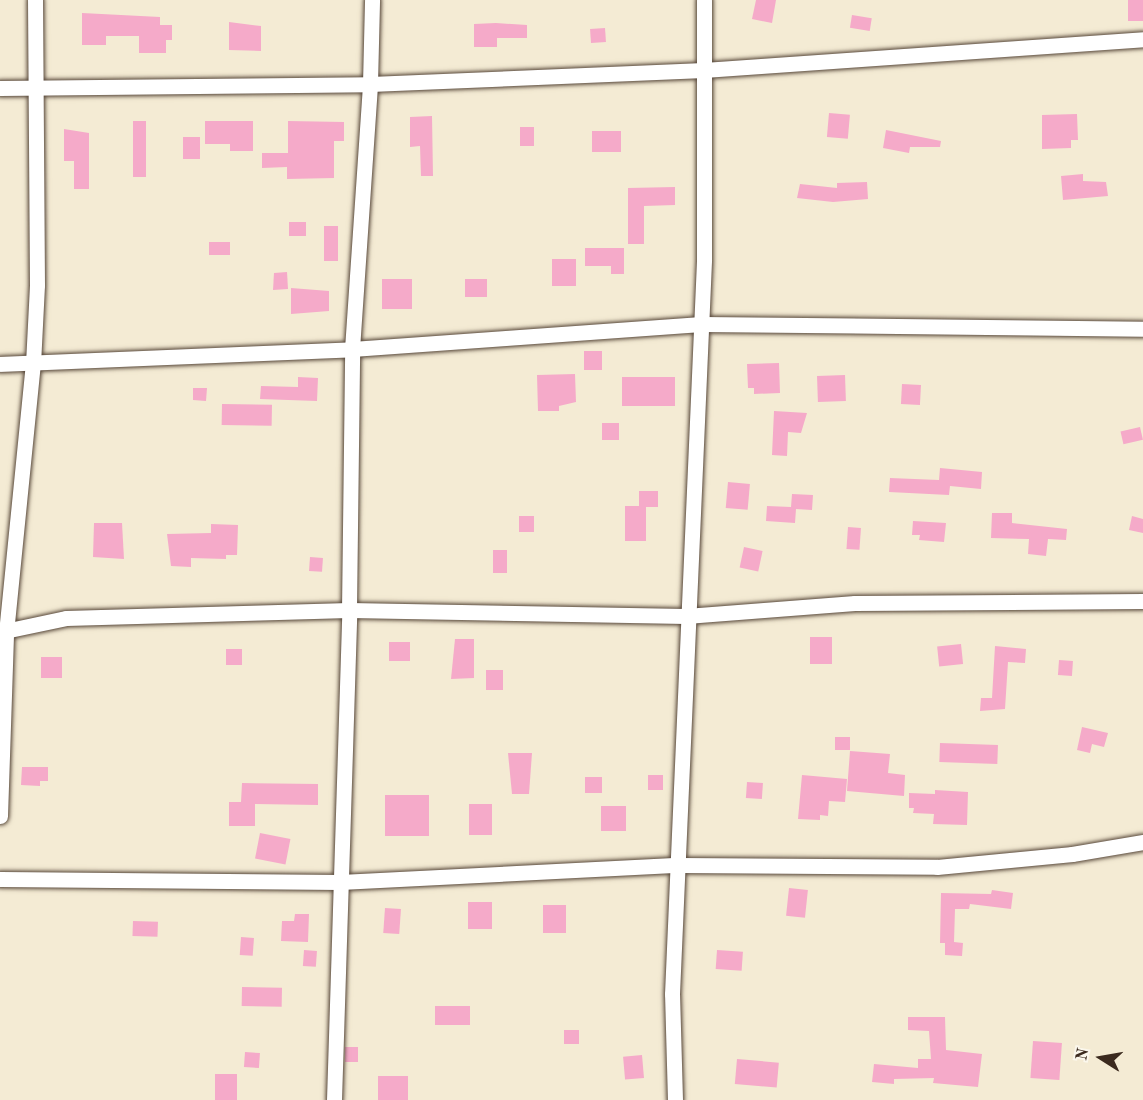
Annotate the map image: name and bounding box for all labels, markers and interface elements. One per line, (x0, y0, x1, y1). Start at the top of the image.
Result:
north arrow (1071, 1028, 1131, 1088)
text: N (1074, 1047, 1092, 1062)

